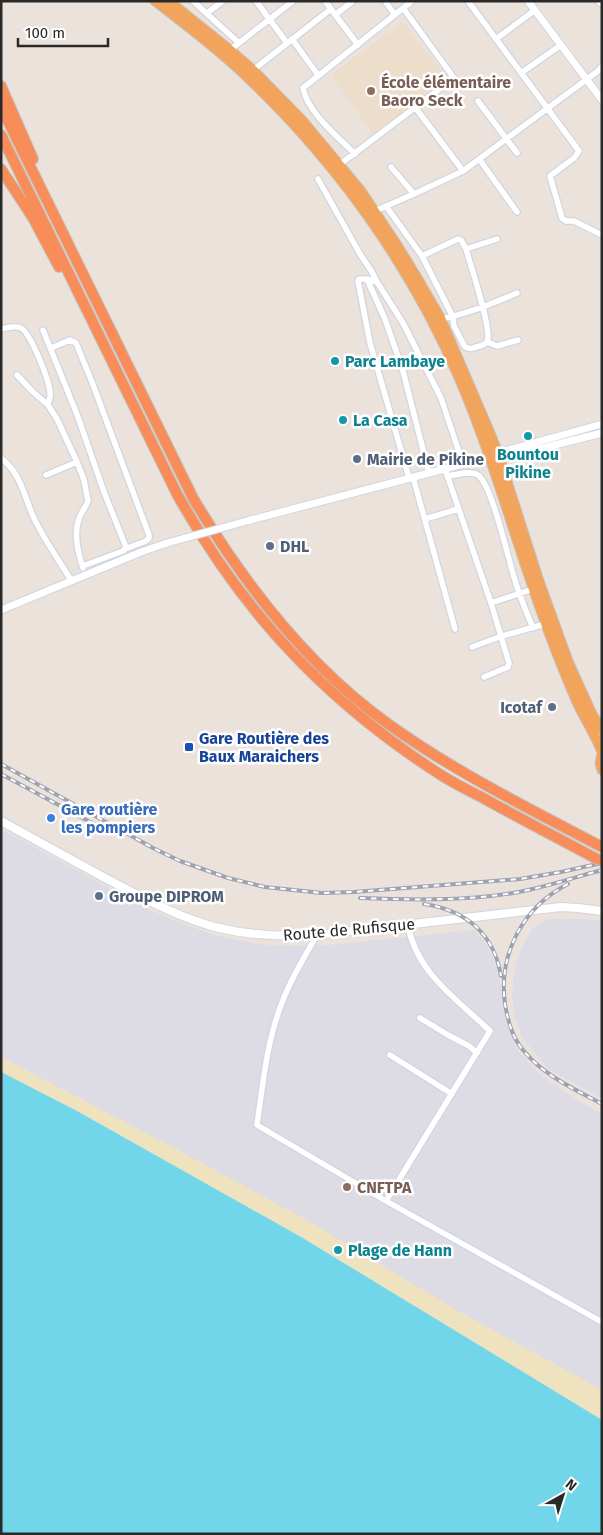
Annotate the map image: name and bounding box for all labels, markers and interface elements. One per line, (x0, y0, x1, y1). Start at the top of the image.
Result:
scale bar (18, 15, 108, 47)
text: 100 m (25, 24, 65, 42)
place label: École élémentaire Baoro Seck (381, 72, 511, 110)
marker: École élémentaire Baoro Seck (365, 85, 377, 97)
place label: Parc Lambaye (345, 352, 445, 371)
marker: Parc Lambaye (329, 355, 341, 367)
place label: La Casa (353, 411, 408, 430)
marker: La Casa (337, 414, 349, 426)
marker: Bountou Pikine (522, 430, 534, 442)
place label: Bountou Pikine (497, 445, 559, 482)
place label: Mairie de Pikine (367, 450, 484, 469)
marker: Mairie de Pikine (351, 453, 363, 465)
place label: DHL (280, 537, 309, 556)
marker: DHL (264, 540, 276, 552)
place label: Icotaf (500, 698, 543, 717)
marker: Icotaf (546, 701, 558, 713)
place label: Gare Routière des Baux Maraichers (199, 729, 329, 766)
marker: Gare Routière des Baux Maraichers (183, 741, 195, 753)
place label: Gare routière les pompiers (61, 800, 158, 837)
marker: Gare routière les pompiers (45, 812, 57, 824)
place label: Groupe DIPROM (109, 887, 224, 906)
marker: Groupe DIPROM (93, 890, 105, 902)
street label: Route de Rufisque (282, 914, 416, 945)
place label: CNFTPA (357, 1178, 412, 1197)
marker: CNFTPA (341, 1181, 353, 1193)
place label: Plage de Hann (348, 1241, 452, 1260)
marker: Plage de Hann (332, 1244, 344, 1256)
north arrow (538, 1470, 588, 1520)
text: N (562, 1476, 580, 1495)

